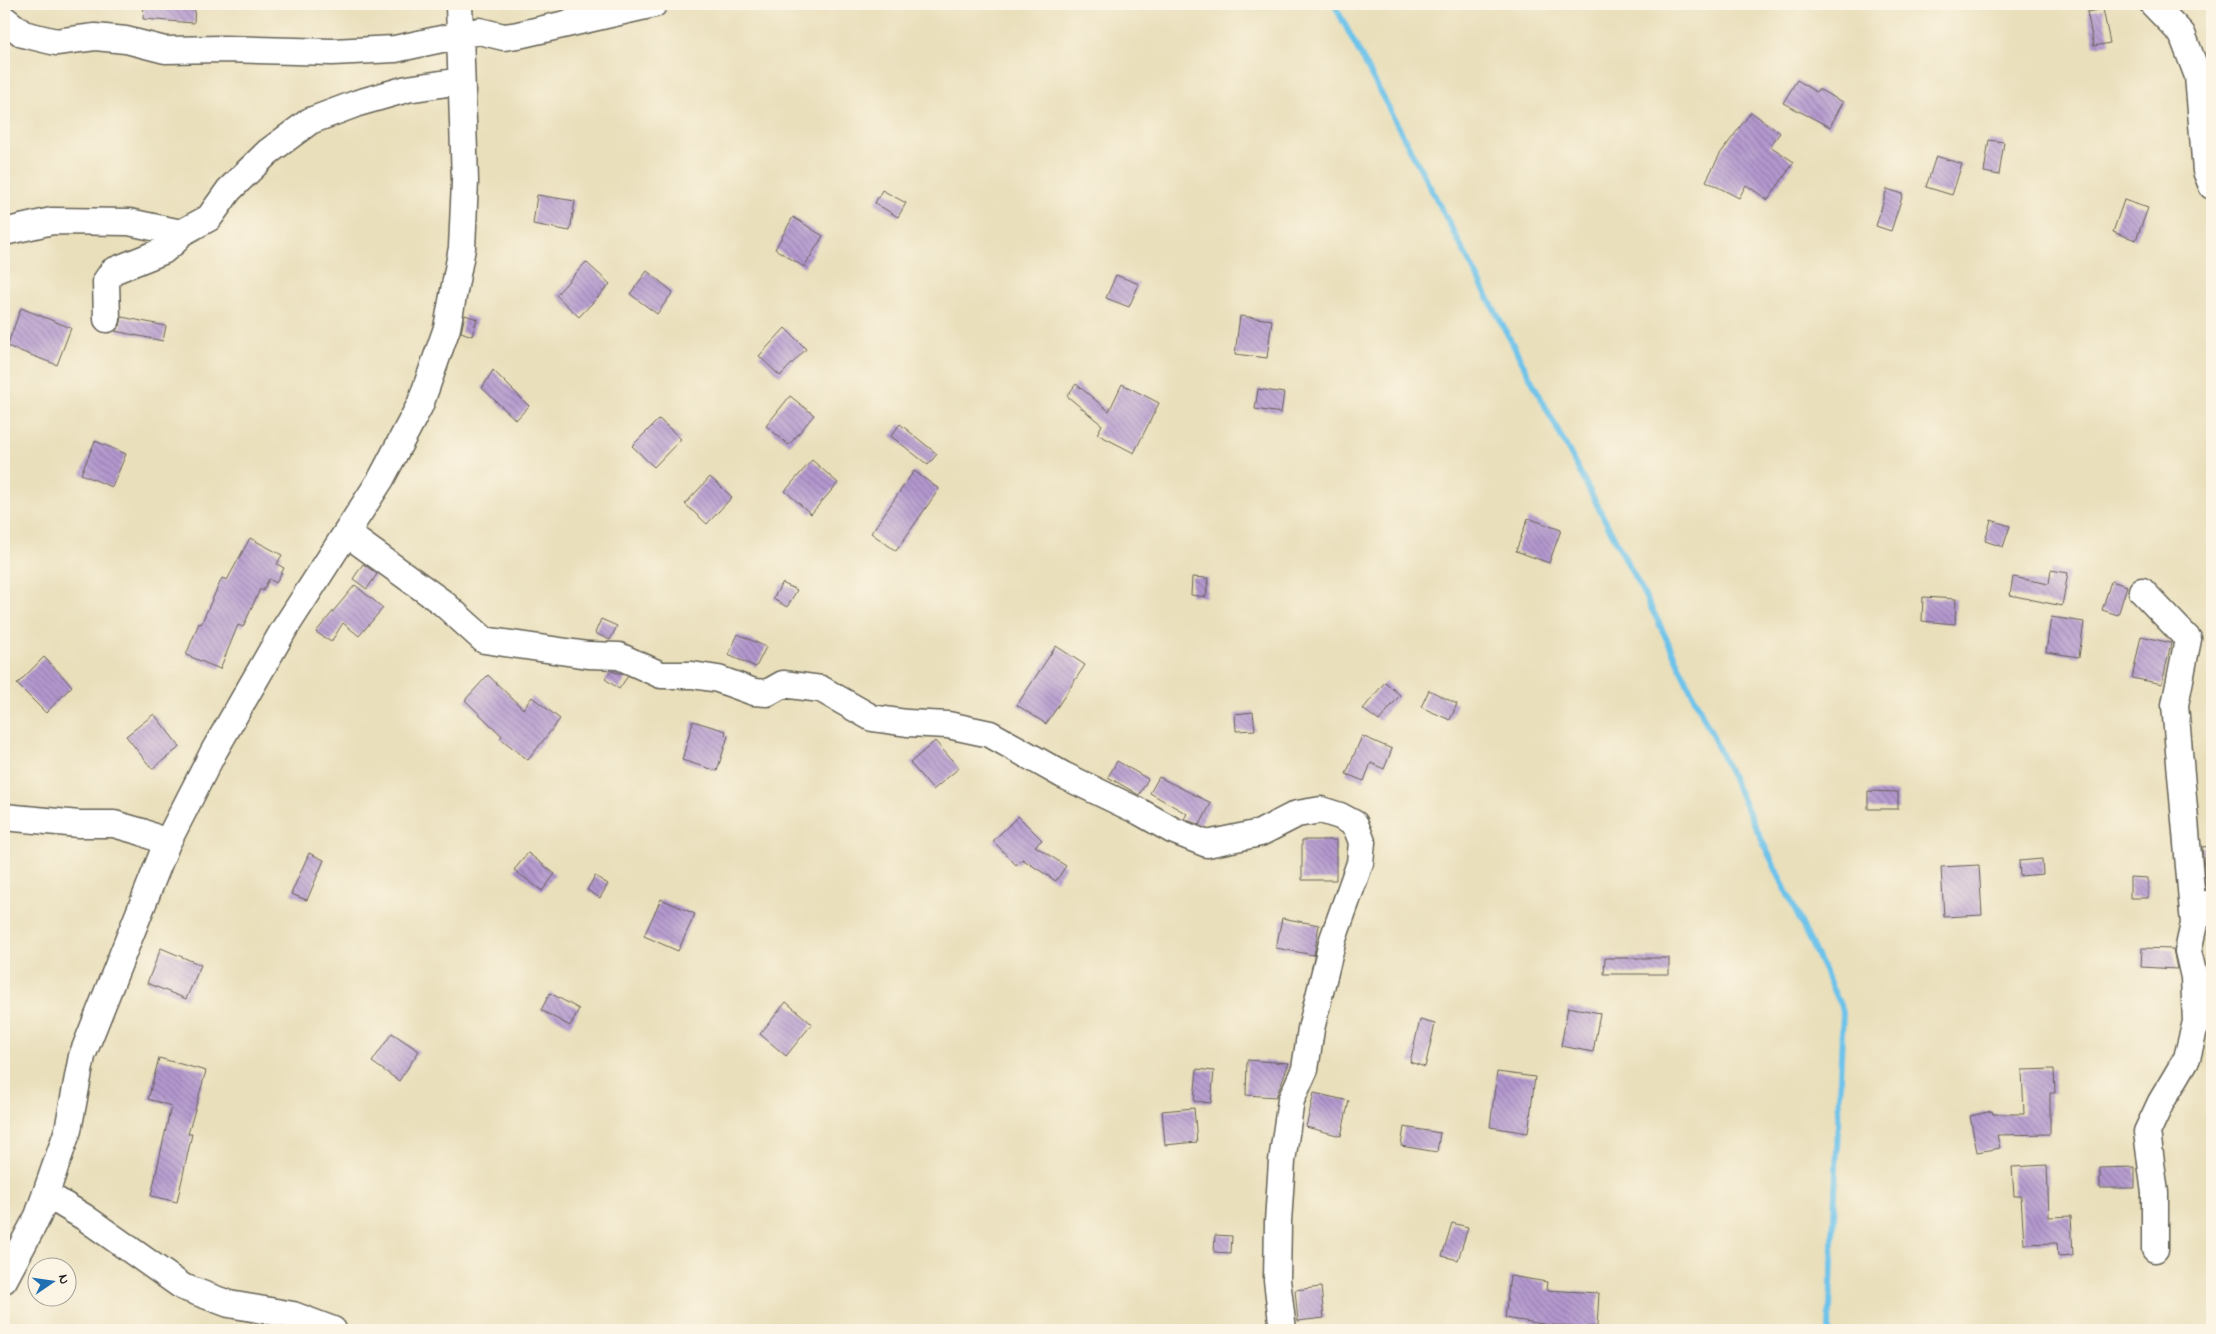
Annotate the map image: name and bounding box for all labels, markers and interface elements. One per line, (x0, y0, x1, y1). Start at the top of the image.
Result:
north arrow (28, 1256, 78, 1306)
text: N (52, 1272, 74, 1286)

